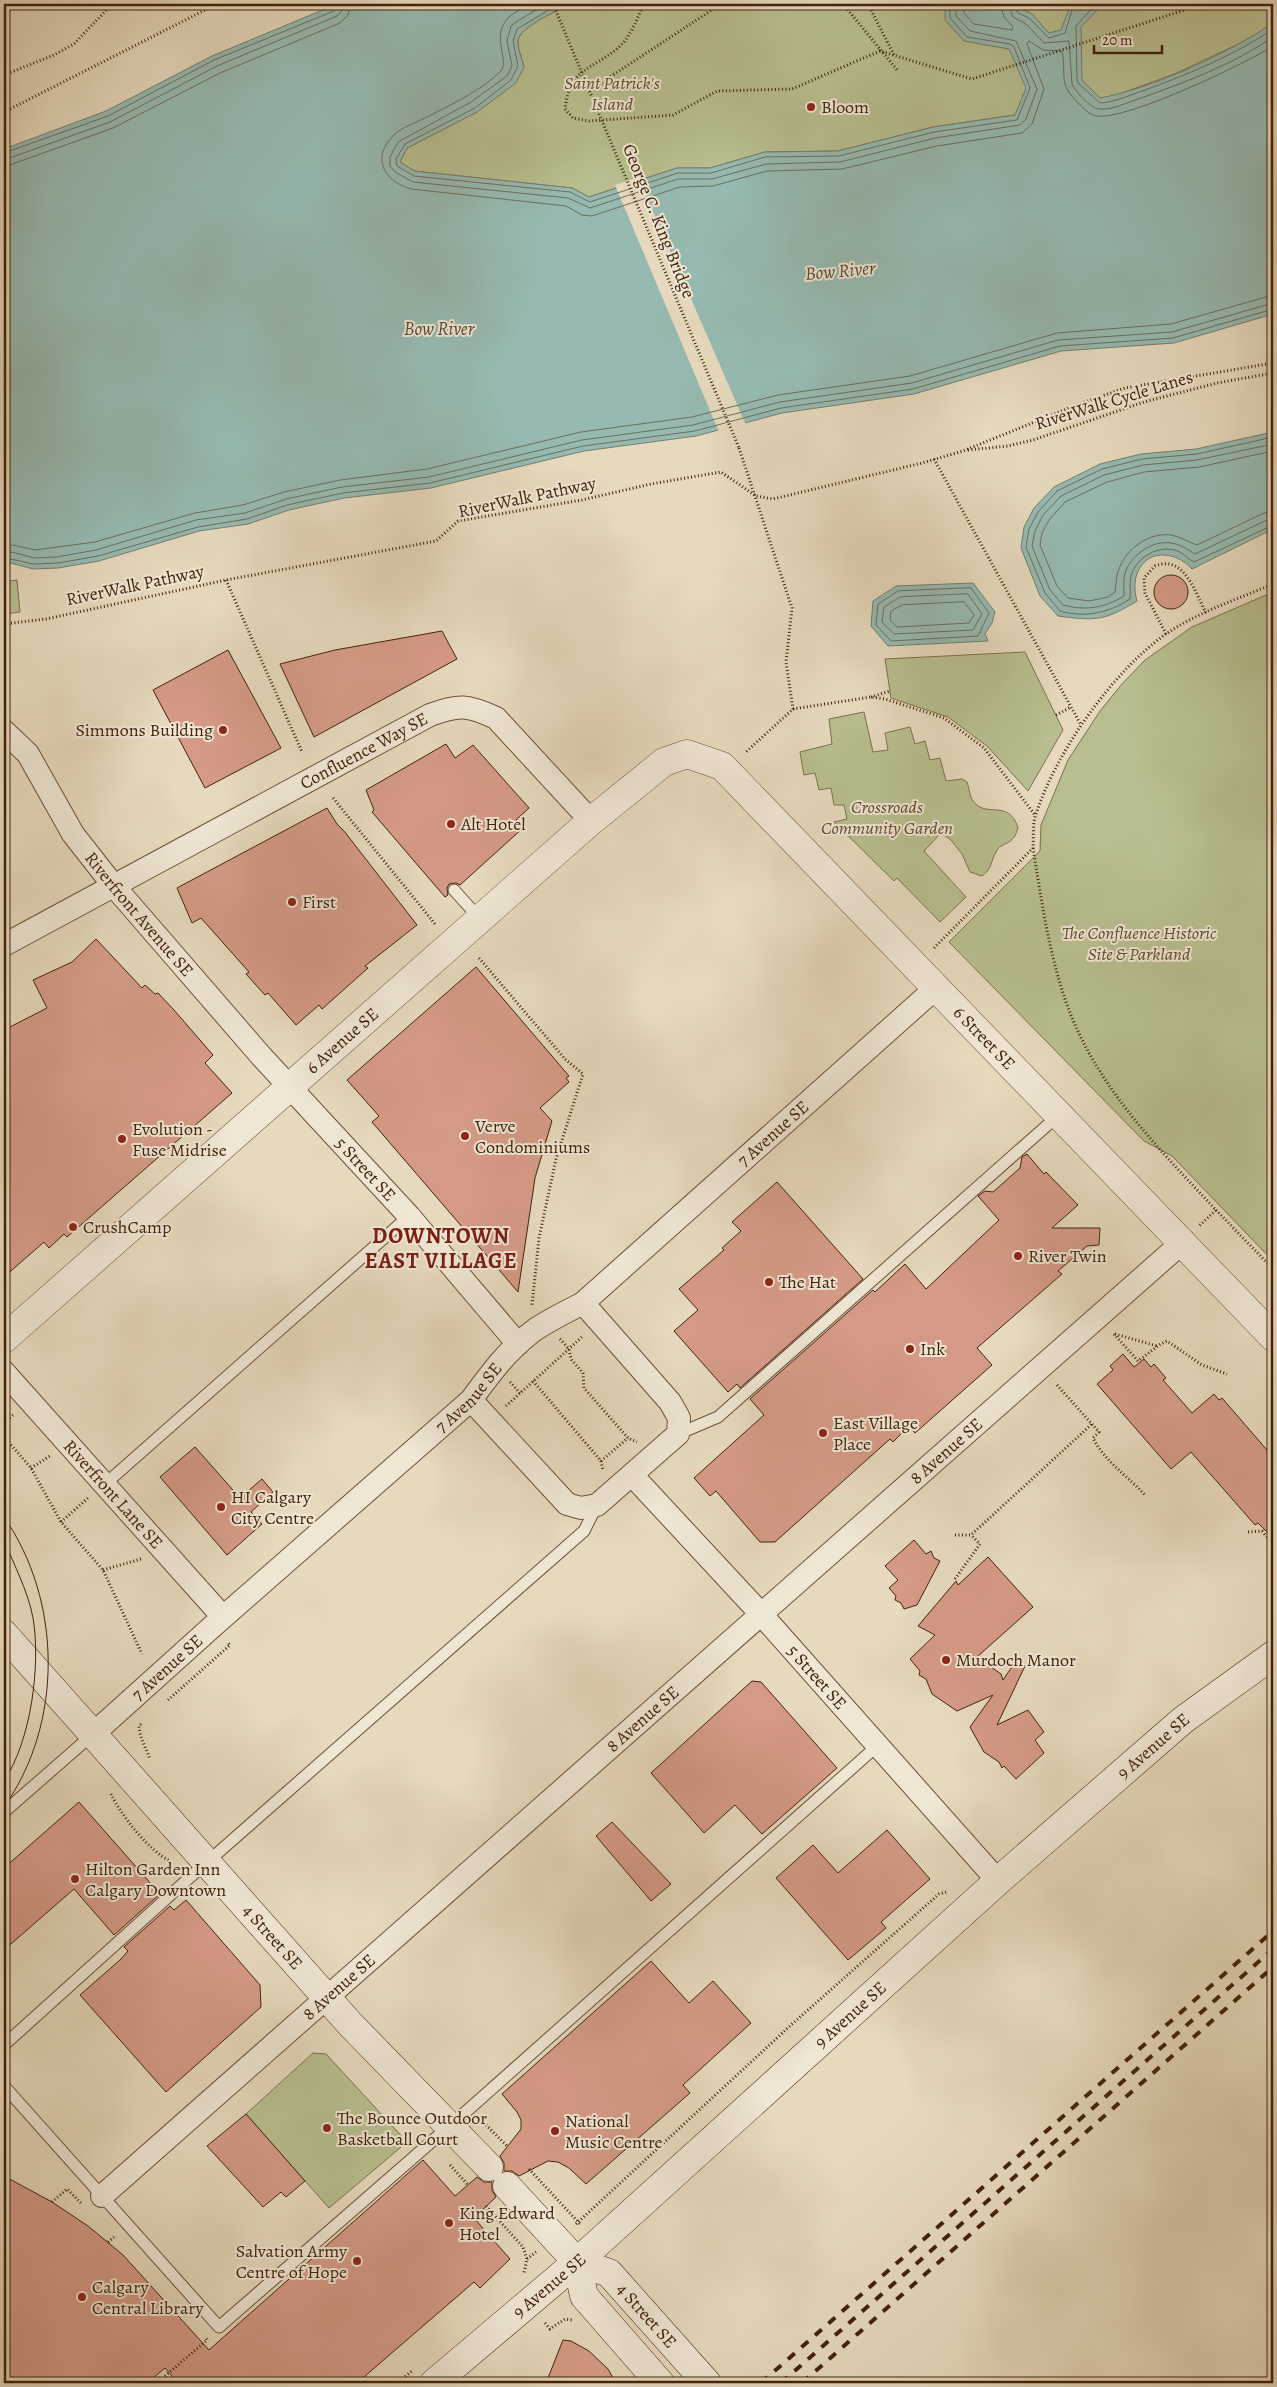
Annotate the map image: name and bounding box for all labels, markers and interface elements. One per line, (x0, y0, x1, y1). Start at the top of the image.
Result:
scale bar (1094, 22, 1162, 54)
text: 20 m (1102, 30, 1133, 50)
park label: Saint Patrick's Island (564, 71, 660, 116)
place label: Bloom (821, 95, 869, 119)
marker: Bloom (805, 101, 817, 113)
street label: George C. King Bridge (617, 140, 701, 302)
water label: Bow River (804, 255, 878, 287)
water label: Bow River (404, 316, 476, 342)
street label: RiverWalk Cycle Lanes (1032, 365, 1196, 435)
street label: RiverWalk Pathway (456, 470, 599, 523)
street label: RiverWalk Pathway (64, 558, 207, 611)
street label: Confluence Way SE (296, 706, 432, 795)
place label: Simmons Building (75, 718, 213, 742)
marker: Simmons Building (217, 724, 229, 736)
park label: Crossroads Community Garden (821, 795, 953, 840)
place label: Alt Hotel (460, 812, 526, 836)
marker: Alt Hotel (445, 818, 457, 830)
street label: Riverfront Avenue SE (79, 847, 199, 982)
place label: First (302, 890, 336, 914)
marker: First (286, 896, 298, 908)
park label: The Confluence Historic Site & Parkland (1062, 921, 1217, 966)
street label: 6 Street SE (948, 1001, 1021, 1075)
street label: 6 Avenue SE (301, 1002, 384, 1079)
street label: 7 Avenue SE (732, 1095, 814, 1172)
place label: Verve Condominiums (474, 1114, 590, 1159)
place label: Evolution - Fuse Midrise (132, 1117, 227, 1162)
marker: Verve Condominiums (459, 1130, 471, 1142)
street label: 5 Street SE (330, 1132, 401, 1206)
marker: Evolution - Fuse Midrise (116, 1133, 128, 1145)
place label: CrushCamp (83, 1215, 172, 1239)
marker: CrushCamp (67, 1221, 79, 1233)
district label: DOWNTOWN EAST VILLAGE (364, 1221, 518, 1276)
place label: River Twin (1028, 1244, 1107, 1268)
marker: River Twin (1012, 1250, 1024, 1262)
place label: The Hat (779, 1270, 836, 1294)
marker: The Hat (763, 1276, 775, 1288)
place label: Ink (920, 1337, 945, 1361)
marker: Ink (904, 1343, 916, 1355)
street label: 7 Avenue SE (430, 1357, 507, 1438)
place label: East Village Place (833, 1411, 918, 1456)
street label: 8 Avenue SE (905, 1412, 988, 1490)
marker: East Village Place (817, 1427, 829, 1439)
street label: Riverfront Lane SE (58, 1434, 169, 1554)
place label: HI Calgary City Centre (231, 1485, 314, 1530)
marker: HI Calgary City Centre (215, 1501, 227, 1513)
street label: 7 Avenue SE (126, 1629, 208, 1706)
street label: 5 Street SE (782, 1639, 852, 1715)
place label: Murdoch Manor (956, 1648, 1076, 1672)
marker: Murdoch Manor (940, 1654, 952, 1666)
street label: 8 Avenue SE (601, 1680, 684, 1758)
street label: 9 Avenue SE (1112, 1708, 1195, 1784)
place label: Hilton Garden Inn Calgary Downtown (85, 1857, 226, 1902)
marker: Hilton Garden Inn Calgary Downtown (69, 1873, 81, 1885)
street label: 4 Street SE (237, 1899, 308, 1975)
street label: 8 Avenue SE (297, 1948, 381, 2026)
street label: 9 Avenue SE (809, 1976, 891, 2053)
place label: The Bounce Outdoor Basketball Court (337, 2106, 487, 2151)
place label: National Music Centre (565, 2109, 663, 2154)
marker: The Bounce Outdoor Basketball Court (321, 2122, 333, 2134)
marker: National Music Centre (549, 2125, 561, 2137)
place label: King Edward Hotel (459, 2201, 555, 2246)
marker: King Edward Hotel (443, 2217, 455, 2229)
place label: Salvation Army Centre of Hope (236, 2239, 348, 2284)
street label: 9 Avenue SE (507, 2248, 591, 2323)
marker: Salvation Army Centre of Hope (351, 2255, 363, 2267)
place label: Calgary Central Library (92, 2275, 204, 2320)
street label: 4 Street SE (611, 2278, 682, 2353)
marker: Calgary Central Library (76, 2291, 88, 2303)

